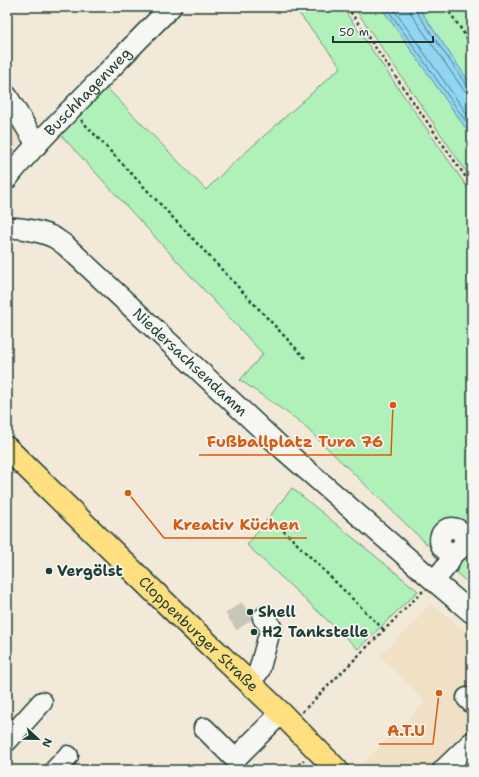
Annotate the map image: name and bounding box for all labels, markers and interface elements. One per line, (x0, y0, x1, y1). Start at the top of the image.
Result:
scale bar (333, 18, 433, 44)
text: 50 m (339, 24, 369, 40)
street label: Buschhagenweg (40, 43, 136, 140)
street label: Niedersachsendamm (128, 303, 252, 421)
callout: Fußballplatz Tura 76 (199, 427, 391, 455)
text: Fußballplatz Tura 76 (207, 431, 383, 452)
callout: Kreativ Küchen (164, 510, 307, 538)
text: Kreativ Küchen (173, 514, 300, 535)
place label: Vergölst (57, 561, 123, 581)
marker: Vergölst (44, 566, 54, 576)
street label: Cloppenburger Straße (134, 572, 263, 696)
place label: Shell (258, 602, 296, 622)
marker: Shell (245, 607, 255, 617)
place label: H2 Tankstelle (262, 622, 369, 642)
marker: H2 Tankstelle (249, 627, 259, 637)
callout: A.T.U (379, 716, 433, 744)
north arrow (18, 719, 58, 759)
text: A.T.U (387, 720, 425, 741)
text: N (38, 736, 55, 750)

